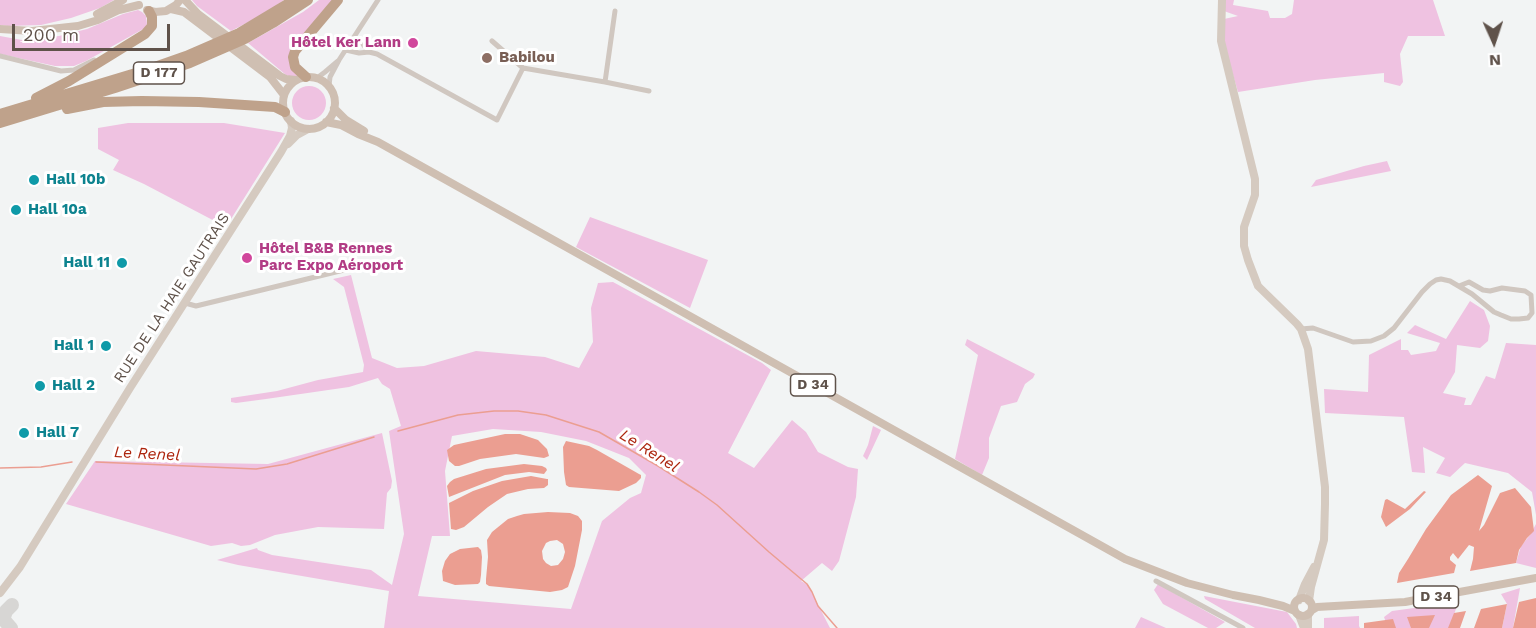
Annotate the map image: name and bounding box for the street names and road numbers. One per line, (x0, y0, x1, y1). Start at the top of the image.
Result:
road number: D 177 (134, 62, 184, 84)
street label: RUE DE LA HAIE GAUTRAIS (110, 210, 234, 386)
road number: D 34 (790, 374, 836, 396)
road number: D 34 (1414, 586, 1458, 608)

